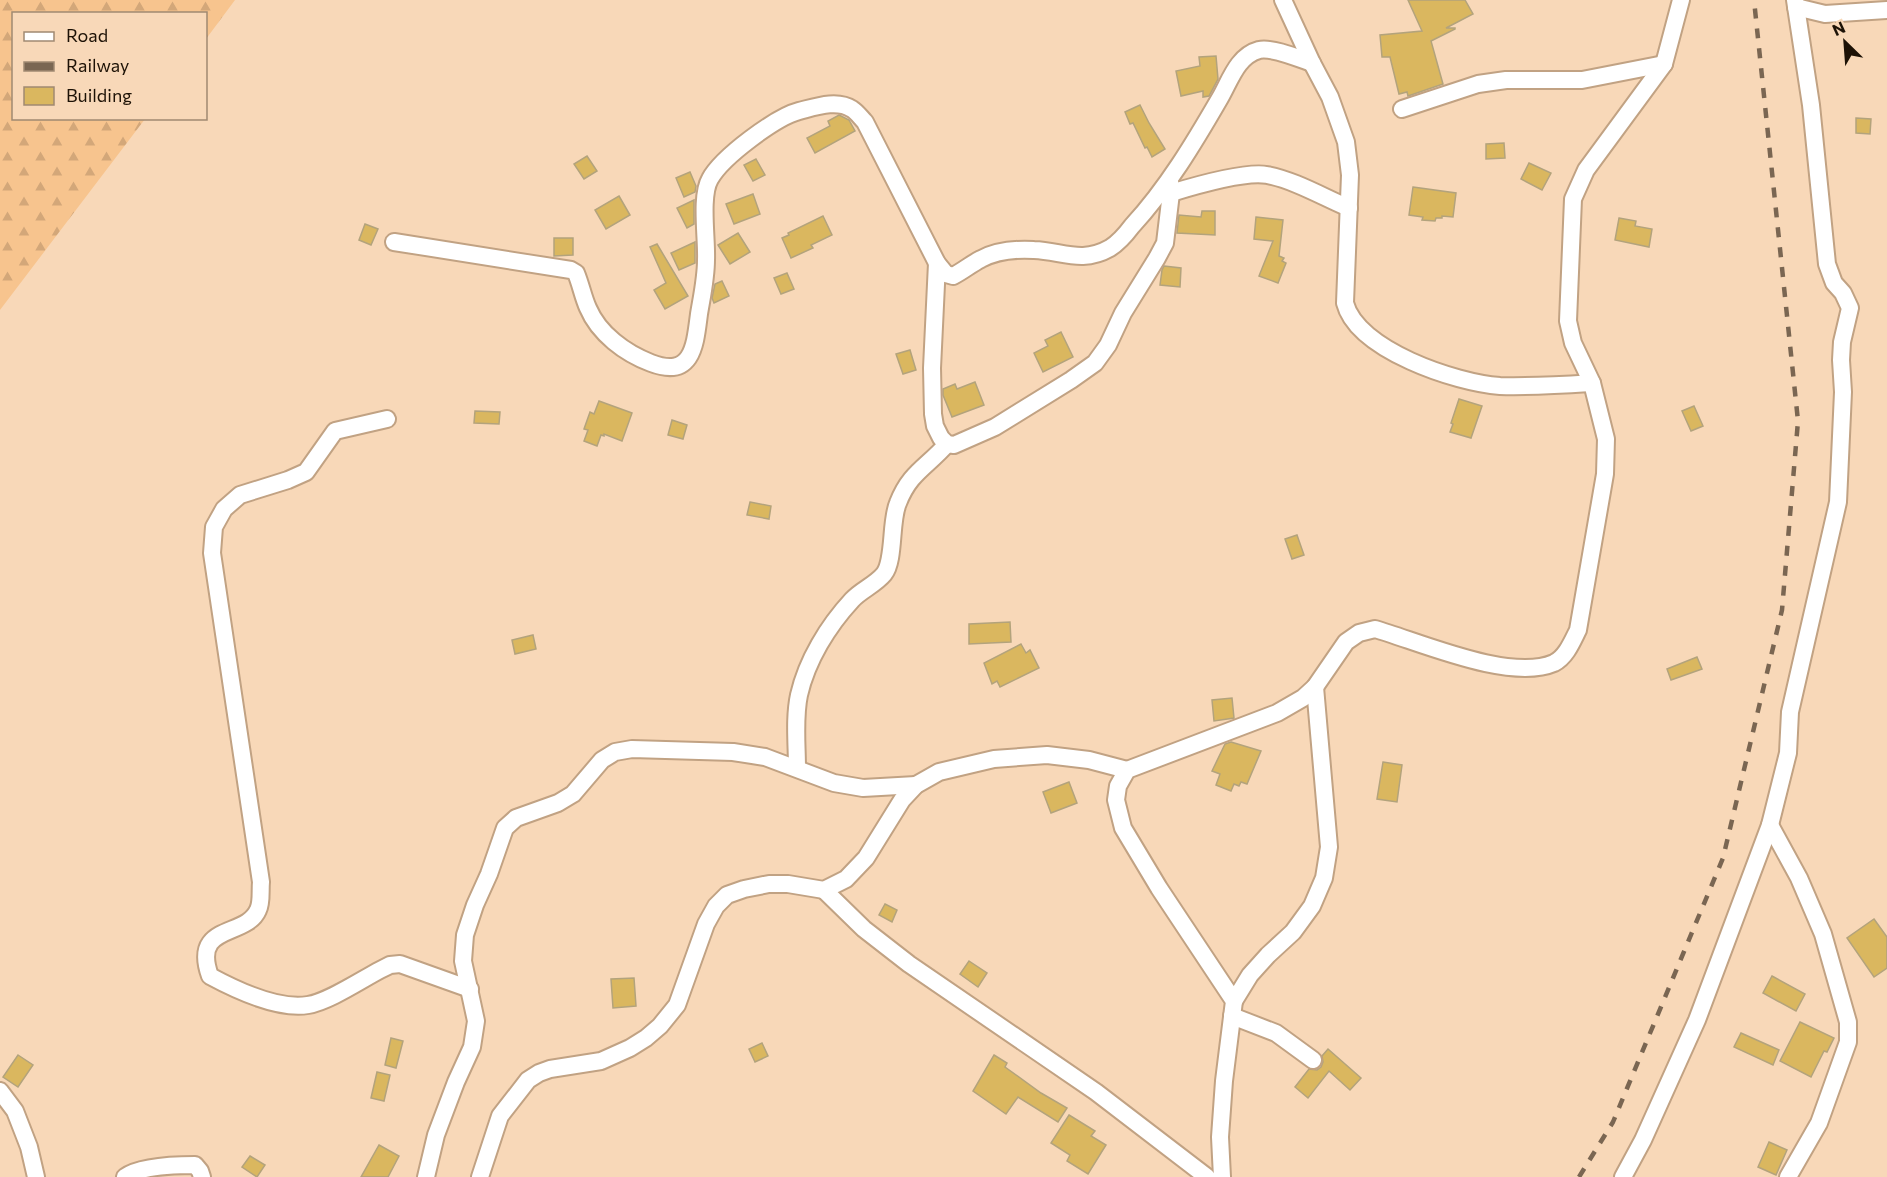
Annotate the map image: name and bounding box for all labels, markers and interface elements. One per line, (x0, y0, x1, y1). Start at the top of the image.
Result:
legend (12, 12, 207, 120)
north arrow (1815, 12, 1875, 72)
text: N (1829, 17, 1848, 39)
text: Road (66, 24, 108, 46)
text: Railway (66, 54, 129, 76)
text: Building (66, 84, 132, 106)

